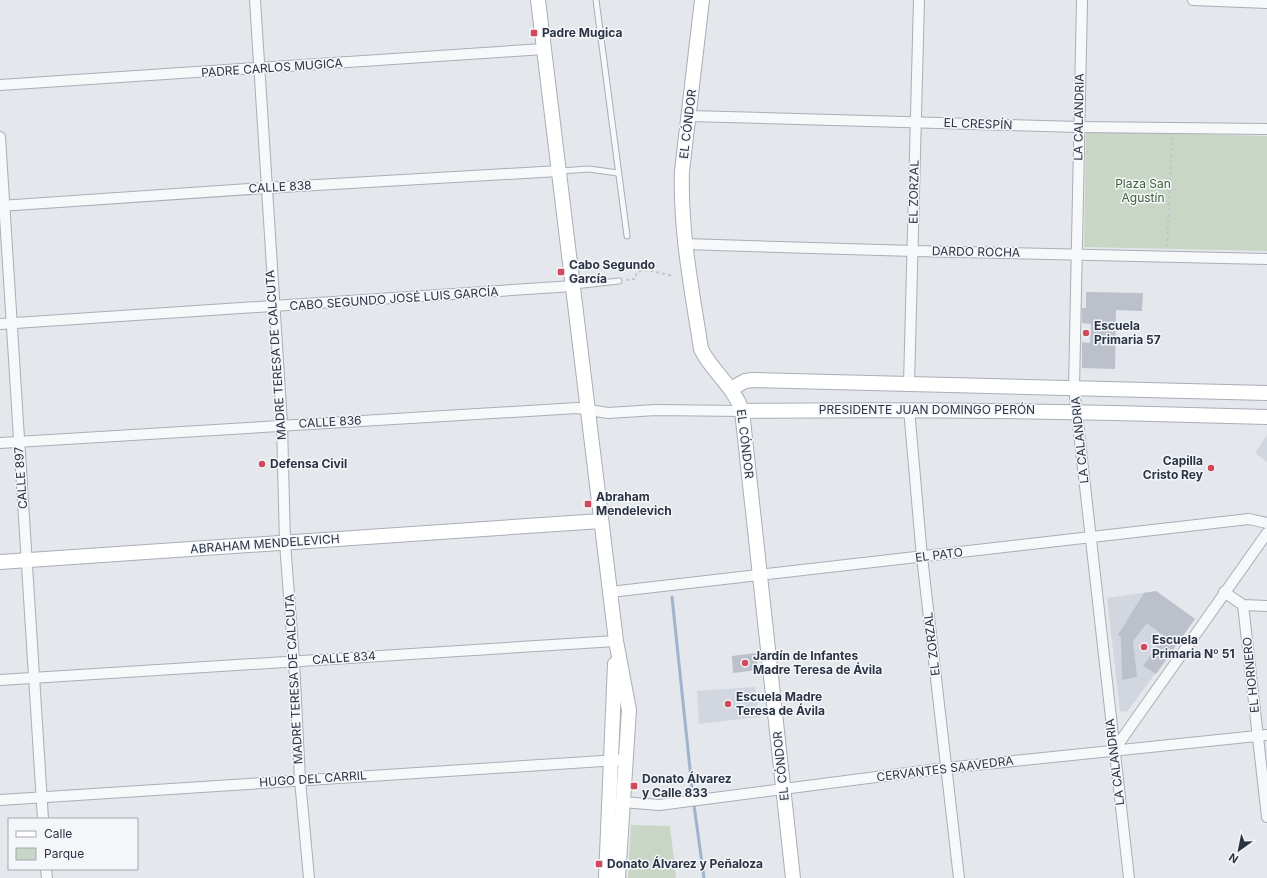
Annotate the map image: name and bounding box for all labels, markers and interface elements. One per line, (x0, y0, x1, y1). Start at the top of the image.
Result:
place label: Padre Mugica (542, 25, 622, 40)
marker: Padre Mugica (529, 28, 539, 38)
street label: PADRE CARLOS MUGICA (201, 55, 343, 80)
street label: LA CALANDRIA (1070, 73, 1087, 161)
street label: EL CÓNDOR (676, 88, 699, 160)
street label: EL CRESPÍN (943, 115, 1013, 132)
street label: EL ZORZAL (905, 160, 922, 224)
park label: Plaza San Agustín (1115, 176, 1171, 205)
street label: CALLE 838 (248, 177, 312, 196)
street label: DARDO ROCHA (932, 243, 1020, 260)
place label: Cabo Segundo García (569, 257, 655, 286)
marker: Cabo Segundo García (556, 267, 566, 277)
street label: MADRE TERESA DE CALCUTA (262, 269, 289, 441)
street label: CABO SEGUNDO JOSÉ LUIS GARCÍA (289, 284, 499, 313)
place label: Escuela Primaria 57 (1094, 318, 1161, 347)
marker: Escuela Primaria 57 (1081, 328, 1091, 338)
street label: LA CALANDRIA (1067, 396, 1092, 484)
street label: PRESIDENTE JUAN DOMINGO PERÓN (819, 402, 1035, 417)
street label: EL CÓNDOR (734, 408, 757, 480)
street label: CALLE 836 (298, 412, 362, 431)
street label: CALLE 897 (11, 446, 30, 510)
place label: Capilla Cristo Rey (1143, 453, 1204, 482)
place label: Defensa Civil (270, 456, 347, 471)
marker: Defensa Civil (257, 459, 267, 469)
marker: Capilla Cristo Rey (1206, 463, 1216, 473)
place label: Abraham Mendelevich (596, 489, 672, 518)
marker: Abraham Mendelevich (583, 499, 593, 509)
street label: ABRAHAM MENDELEVICH (190, 531, 340, 556)
street label: EL PATO (914, 544, 964, 565)
street label: MADRE TERESA DE CALCUTA (282, 593, 305, 765)
street label: EL ZORZAL (920, 611, 943, 677)
place label: Escuela Primaria Nº 51 (1152, 632, 1235, 661)
street label: EL HORNERO (1239, 636, 1262, 714)
marker: Escuela Primaria Nº 51 (1139, 642, 1149, 652)
street label: CALLE 834 (312, 648, 376, 667)
place label: Jardín de Infantes Madre Teresa de Ávila (753, 648, 882, 677)
marker: Jardín de Infantes Madre Teresa de Ávila (740, 658, 750, 668)
place label: Escuela Madre Teresa de Ávila (736, 689, 825, 718)
marker: Escuela Madre Teresa de Ávila (723, 699, 733, 709)
street label: LA CALANDRIA (1102, 718, 1127, 806)
street label: EL CÓNDOR (769, 730, 792, 802)
street label: CERVANTES SAAVEDRA (875, 753, 1014, 784)
street label: HUGO DEL CARRIL (259, 767, 367, 790)
place label: Donato Álvarez y Calle 833 (642, 771, 732, 800)
marker: Donato Álvarez y Calle 833 (629, 781, 639, 791)
legend (8, 818, 138, 870)
text: Calle (44, 826, 72, 841)
north arrow (1219, 830, 1259, 870)
text: Parque (44, 846, 84, 861)
text: N (1226, 850, 1241, 867)
place label: Donato Álvarez y Peñaloza (607, 856, 763, 871)
marker: Donato Álvarez y Peñaloza (594, 859, 604, 869)

